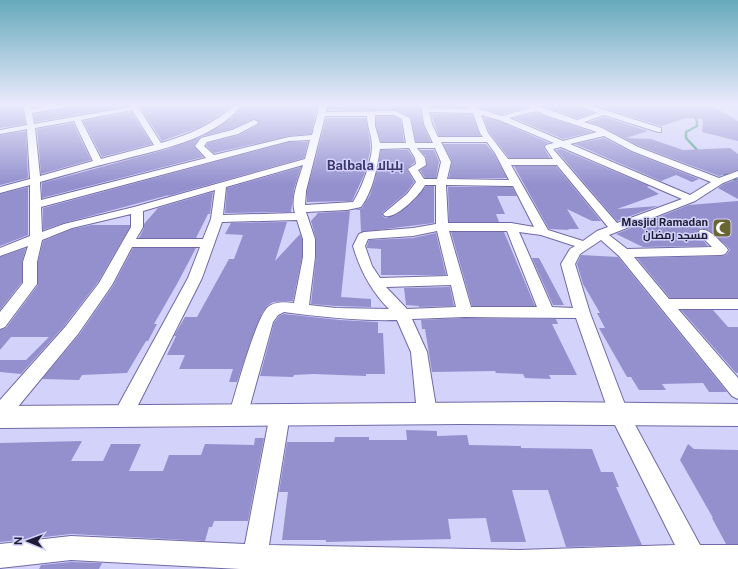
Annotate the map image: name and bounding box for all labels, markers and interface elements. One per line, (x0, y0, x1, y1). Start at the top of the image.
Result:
district label: Balbala بلبالا (327, 158, 403, 173)
place label: Masjid Ramadan مسجد رمضان (621, 216, 708, 242)
mosque icon: Masjid Ramadan مسجد رمضان (711, 217, 733, 239)
north arrow (8, 521, 48, 561)
text: N (12, 536, 24, 545)

